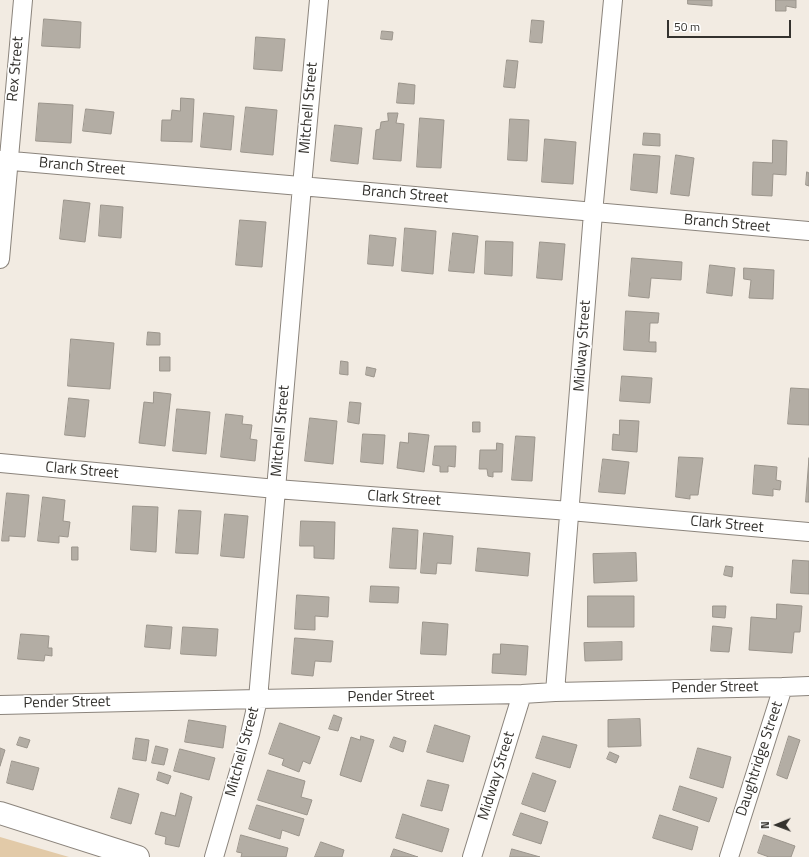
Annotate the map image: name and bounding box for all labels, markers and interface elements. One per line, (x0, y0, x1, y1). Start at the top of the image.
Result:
scale bar (669, 12, 793, 38)
text: 50 m (674, 17, 700, 36)
street label: Rex Street (4, 36, 28, 102)
street label: Mitchell Street (296, 61, 322, 155)
street label: Branch Street (38, 154, 126, 180)
street label: Branch Street (361, 182, 449, 208)
street label: Branch Street (683, 211, 771, 237)
street label: Midway Street (571, 300, 595, 392)
street label: Mitchell Street (268, 384, 294, 478)
street label: Clark Street (45, 459, 119, 483)
street label: Clark Street (367, 487, 441, 511)
street label: Clark Street (690, 513, 764, 537)
street label: Pender Street (671, 678, 759, 698)
street label: Pender Street (347, 687, 435, 707)
street label: Pender Street (23, 693, 111, 713)
street label: Daughtridge Street (733, 699, 787, 819)
street label: Mitchell Street (222, 705, 264, 799)
street label: Midway Street (475, 729, 519, 823)
north arrow (757, 805, 797, 845)
text: N (757, 821, 773, 829)

